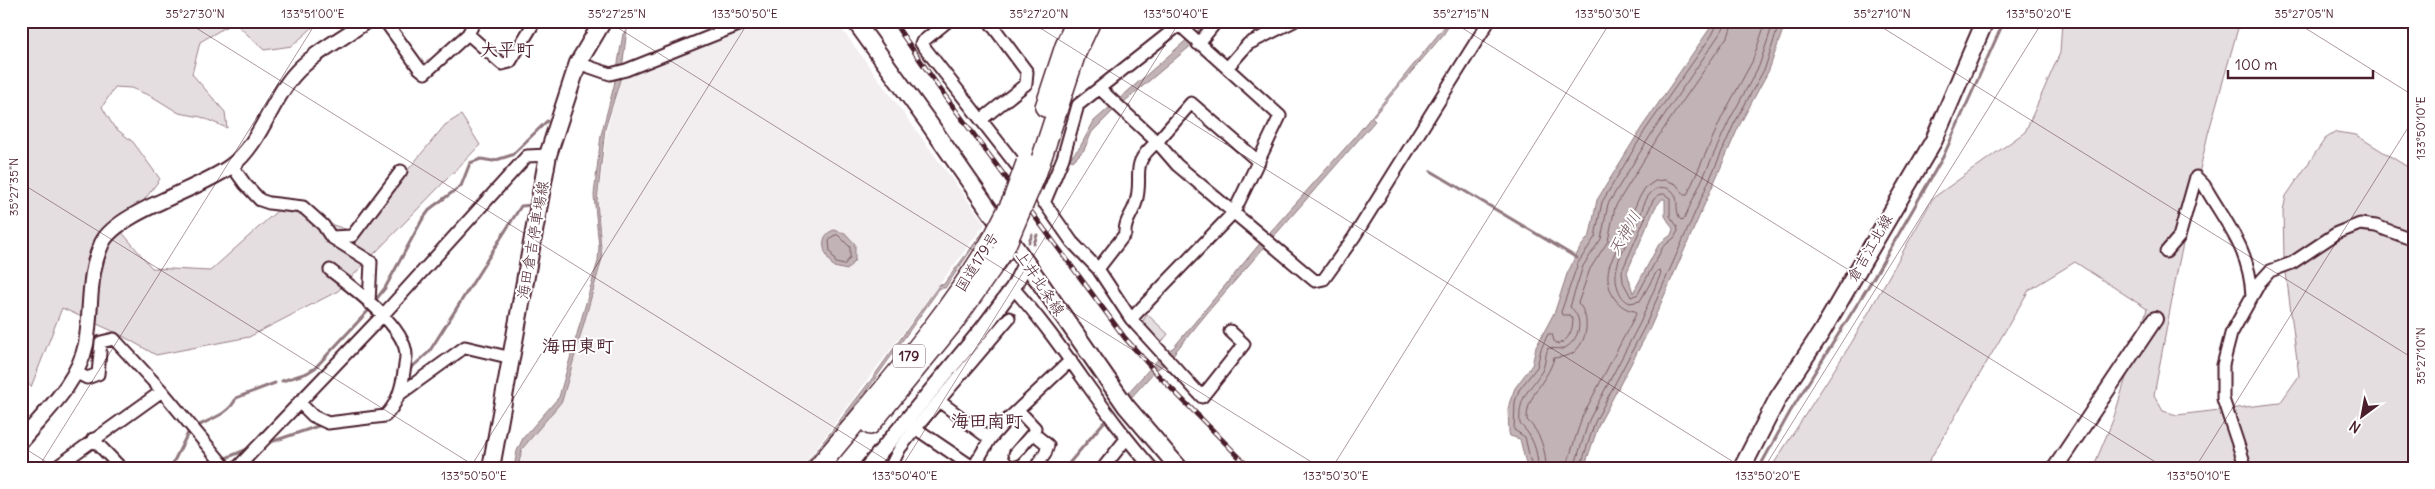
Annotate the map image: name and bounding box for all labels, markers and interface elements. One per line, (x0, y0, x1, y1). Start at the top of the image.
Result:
text: 35°27'30"N (165, 6, 225, 21)
text: 133°51'00"E (281, 6, 345, 21)
text: 35°27'25"N (588, 6, 646, 21)
text: 133°50'50"E (712, 6, 778, 21)
text: 35°27'20"N (1009, 6, 1069, 21)
text: 133°50'40"E (1143, 6, 1209, 21)
text: 35°27'15"N (1433, 6, 1489, 21)
text: 133°50'30"E (1575, 6, 1641, 21)
text: 35°27'10"N (1853, 6, 1911, 21)
text: 133°50'20"E (2006, 6, 2072, 21)
text: 35°27'05"N (2274, 6, 2334, 21)
district label: 大平町 (480, 38, 534, 61)
scale bar (2228, 48, 2372, 80)
text: 100 m (2235, 55, 2277, 74)
text: 133°50'10"E (2413, 96, 2428, 160)
text: 35°27'35"N (6, 158, 21, 216)
street label: 海田倉吉停車場線 (513, 179, 552, 301)
water label: 天神川 (1603, 207, 1645, 259)
street label: 倉吉江北線 (1843, 211, 1897, 285)
street label: 国道179号 (951, 228, 1002, 295)
street label: 上井北条線 (1012, 246, 1069, 319)
text: 35°27'10"N (2413, 327, 2428, 385)
district label: 海田東町 (542, 334, 614, 357)
road number: 179 (893, 344, 925, 368)
north arrow (2338, 392, 2388, 442)
district label: 海田南町 (951, 409, 1023, 432)
text: N (2346, 417, 2364, 437)
text: 133°50'50"E (441, 468, 507, 483)
text: 133°50'40"E (872, 468, 938, 483)
text: 133°50'30"E (1303, 468, 1369, 483)
text: 133°50'20"E (1735, 468, 1801, 483)
text: 133°50'10"E (2167, 468, 2231, 483)

